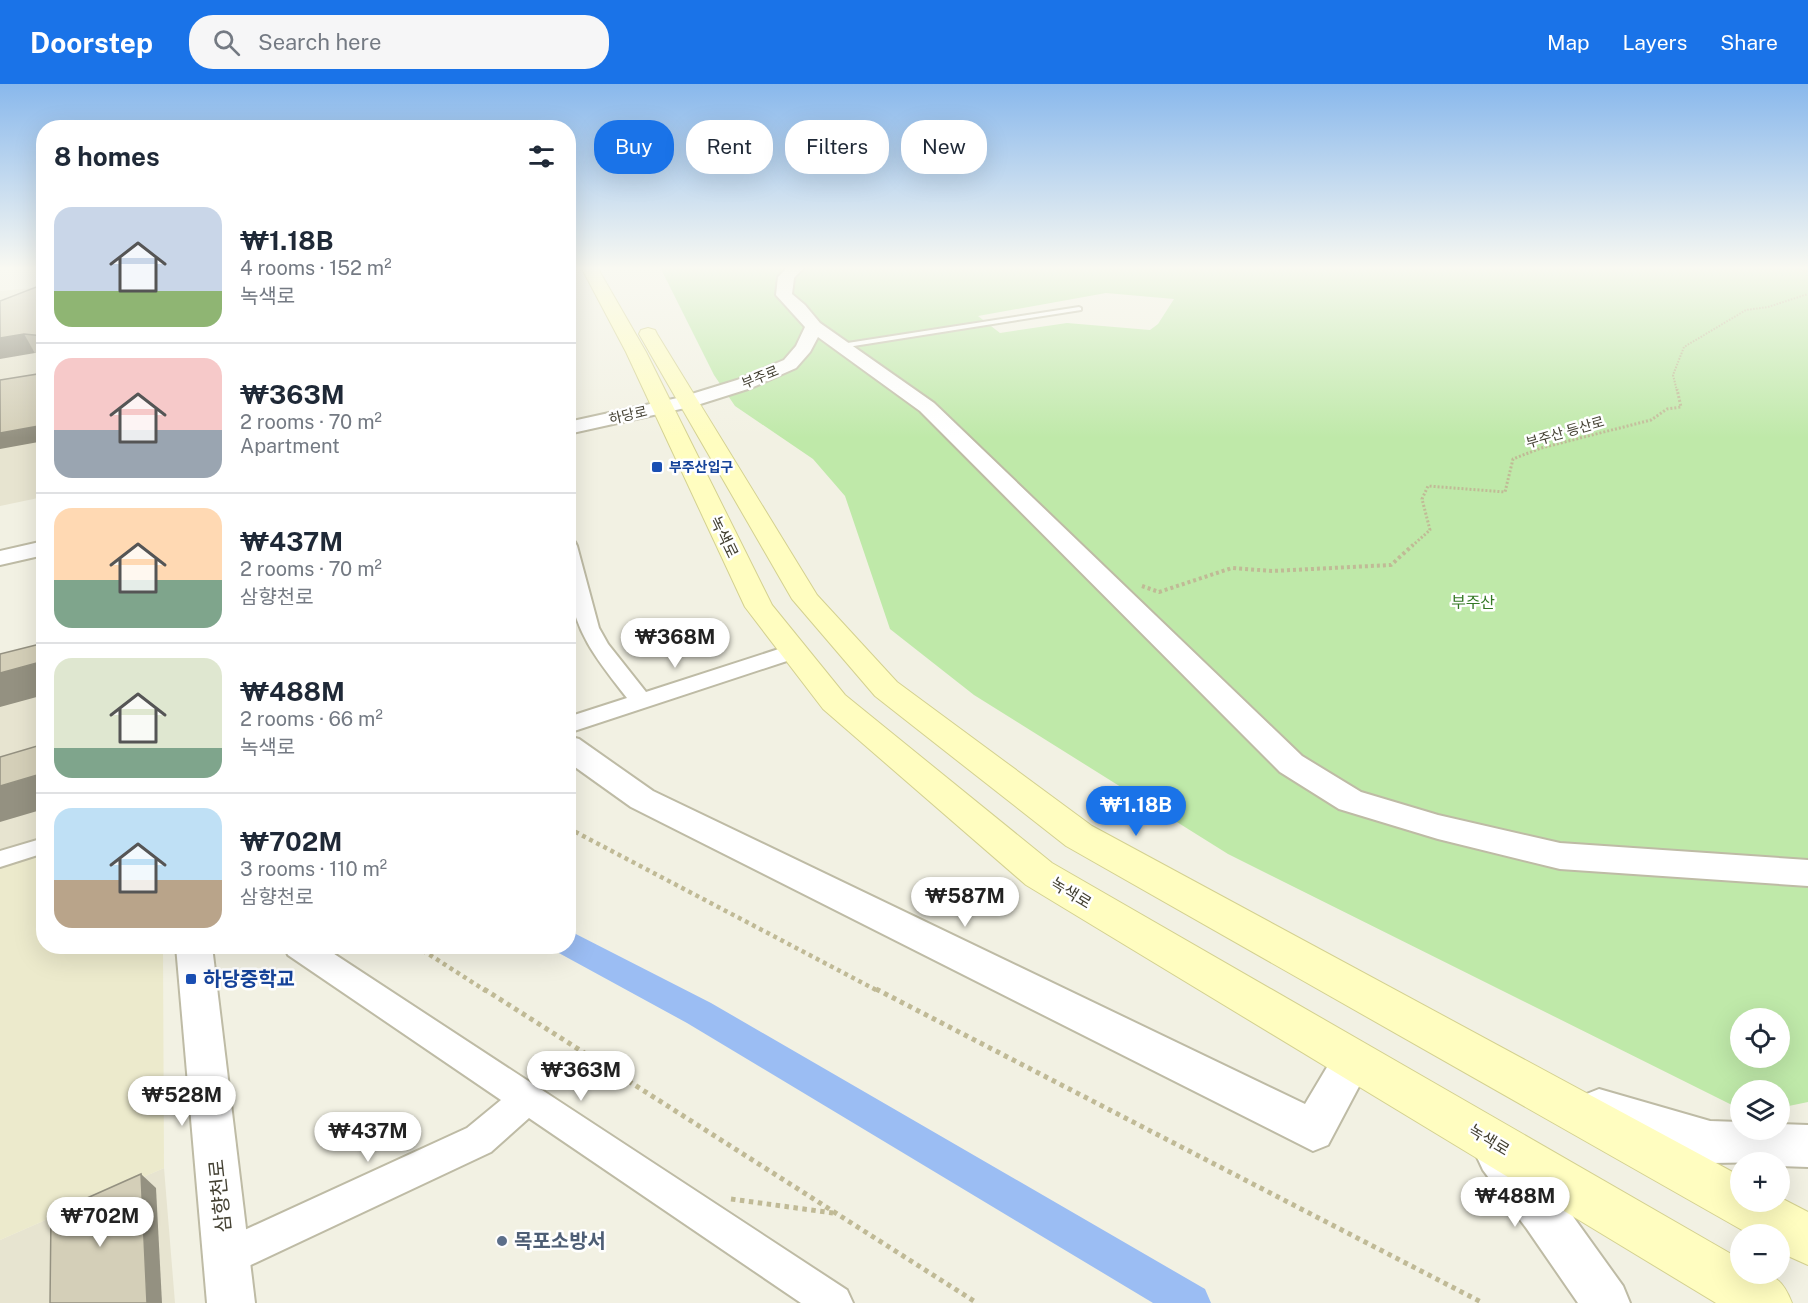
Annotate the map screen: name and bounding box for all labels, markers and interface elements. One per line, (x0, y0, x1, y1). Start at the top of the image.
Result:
search box (189, 15, 609, 69)
text: Doorstep (30, 26, 153, 59)
icon: search (210, 26, 243, 59)
text: Search here (258, 29, 381, 55)
text: Map (1547, 30, 1590, 55)
text: Layers (1623, 30, 1687, 55)
text: Share (1720, 30, 1778, 55)
chip: Buy (594, 120, 674, 174)
chip: Rent (686, 120, 773, 174)
chip: Filters (785, 120, 889, 174)
chip: New (901, 120, 987, 174)
icon: filters (525, 140, 558, 173)
text: 8 homes (54, 141, 160, 172)
text: ₩1.18B (240, 225, 334, 256)
icon: home (102, 231, 174, 303)
text: 4 rooms · 152 m² (240, 256, 392, 280)
text: 녹색로 (240, 284, 295, 308)
street label: 부주로 (739, 362, 781, 392)
text: ₩363M (240, 379, 345, 410)
icon: home (102, 382, 174, 454)
street label: 하당로 (607, 403, 649, 427)
text: 2 rooms · 70 m² (240, 410, 382, 434)
street label: 부주산 등산로 (1524, 413, 1606, 451)
text: Apartment (240, 434, 340, 458)
place label: 부주산입구 (669, 459, 734, 475)
marker: 부주산입구 (650, 460, 664, 474)
street label: 녹색로 (706, 513, 742, 561)
text: ₩437M (240, 526, 343, 557)
icon: home (102, 532, 174, 604)
text: 2 rooms · 70 m² (240, 557, 382, 581)
text: 삼향천로 (240, 585, 314, 609)
park label: 부주산 (1451, 593, 1495, 612)
pin: ₩368M (633, 618, 717, 669)
text: ₩368M (635, 625, 715, 649)
text: ₩488M (240, 676, 345, 707)
icon: home (102, 682, 174, 754)
text: 2 rooms · 66 m² (240, 707, 383, 731)
text: 녹색로 (240, 735, 295, 759)
pin: ₩1.18B (1087, 786, 1185, 837)
text: ₩1.18B (1100, 793, 1172, 817)
text: ₩702M (240, 826, 342, 857)
icon: home (102, 832, 174, 904)
text: 3 rooms · 110 m² (240, 857, 387, 881)
street label: 녹색로 (1047, 873, 1095, 913)
pin: ₩587M (923, 877, 1007, 928)
text: ₩587M (925, 884, 1005, 908)
text: 삼향천로 (240, 885, 314, 909)
place label: 하당중학교 (203, 967, 295, 991)
marker: 하당중학교 (184, 972, 198, 986)
map controls (1730, 1008, 1790, 1284)
button: locate (1730, 1008, 1790, 1068)
pin: ₩363M (539, 1051, 623, 1102)
text: ₩363M (541, 1058, 621, 1082)
pin: ₩528M (140, 1076, 224, 1127)
button: layers (1730, 1080, 1790, 1140)
text: ₩528M (142, 1083, 222, 1107)
pin: ₩437M (326, 1112, 410, 1163)
text: ₩437M (328, 1119, 408, 1143)
street label: 녹색로 (1465, 1120, 1513, 1160)
button: + (1730, 1152, 1790, 1212)
street label: 삼향천로 (204, 1158, 236, 1234)
pin: ₩488M (1473, 1177, 1557, 1228)
text: ₩488M (1475, 1184, 1555, 1208)
pin: ₩702M (58, 1197, 142, 1248)
text: ₩702M (61, 1204, 139, 1228)
button: − (1730, 1224, 1790, 1284)
place label: 목포소방서 (514, 1229, 606, 1253)
marker: 목포소방서 (495, 1234, 509, 1248)

